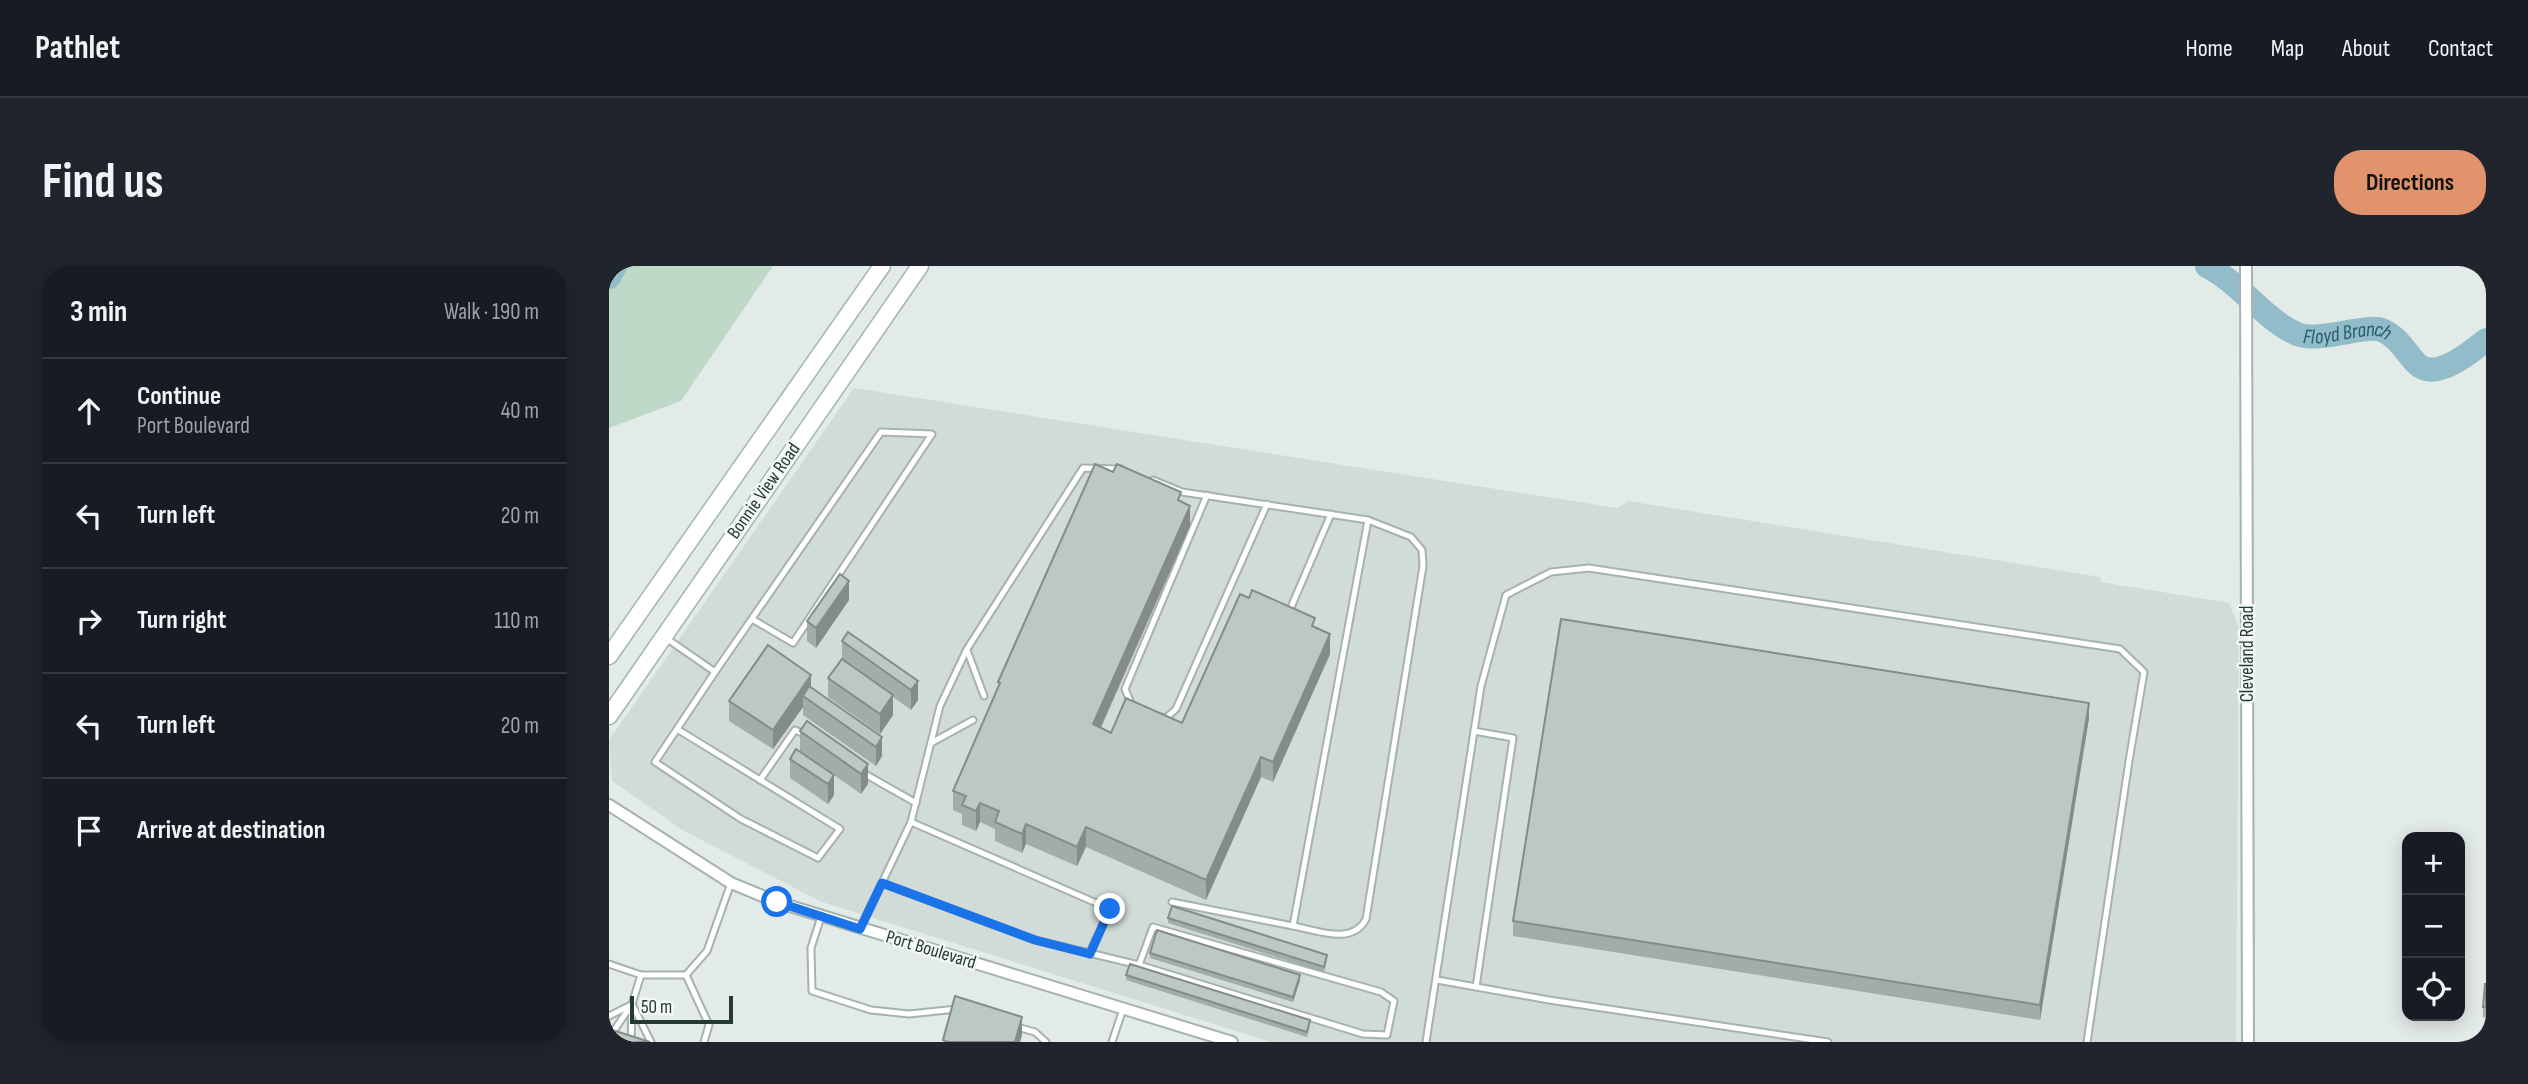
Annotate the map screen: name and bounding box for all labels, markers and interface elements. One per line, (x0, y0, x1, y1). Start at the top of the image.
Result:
text: Pathlet (35, 28, 120, 68)
text: Home (2185, 34, 2233, 63)
text: Map (2271, 34, 2304, 63)
text: About (2342, 34, 2390, 63)
text: Contact (2428, 34, 2493, 63)
button: Directions (2334, 150, 2486, 215)
text: Find us (42, 153, 164, 212)
text: 3 min (70, 294, 127, 330)
text: Walk · 190 m (444, 298, 539, 326)
water label: Floyd Branch (2302, 316, 2397, 349)
text: Continue (137, 381, 221, 412)
icon: ahead (70, 392, 108, 430)
text: 40 m (501, 397, 539, 425)
text: Port Boulevard (137, 412, 250, 440)
street label: Bonnie View Road (723, 439, 805, 543)
icon: left (70, 497, 108, 535)
text: Turn left (137, 500, 215, 531)
text: 20 m (501, 502, 539, 530)
icon: right (70, 602, 108, 640)
text: Turn right (137, 605, 226, 636)
street label: Cleveland Road (2236, 606, 2259, 702)
text: 110 m (494, 607, 539, 635)
icon: left (70, 707, 108, 745)
text: Turn left (137, 710, 215, 741)
text: 20 m (501, 712, 539, 740)
icon: arrive (70, 812, 108, 850)
text: Arrive at destination (137, 815, 325, 846)
map controls (2402, 832, 2465, 1021)
button: + (2402, 832, 2465, 895)
route start (761, 886, 792, 917)
route end (1094, 893, 1125, 924)
button: − (2402, 895, 2465, 958)
street label: Port Boulevard (883, 925, 979, 975)
button: locate (2402, 958, 2465, 1021)
scale bar (630, 993, 733, 1025)
text: 50 m (641, 996, 672, 1019)

